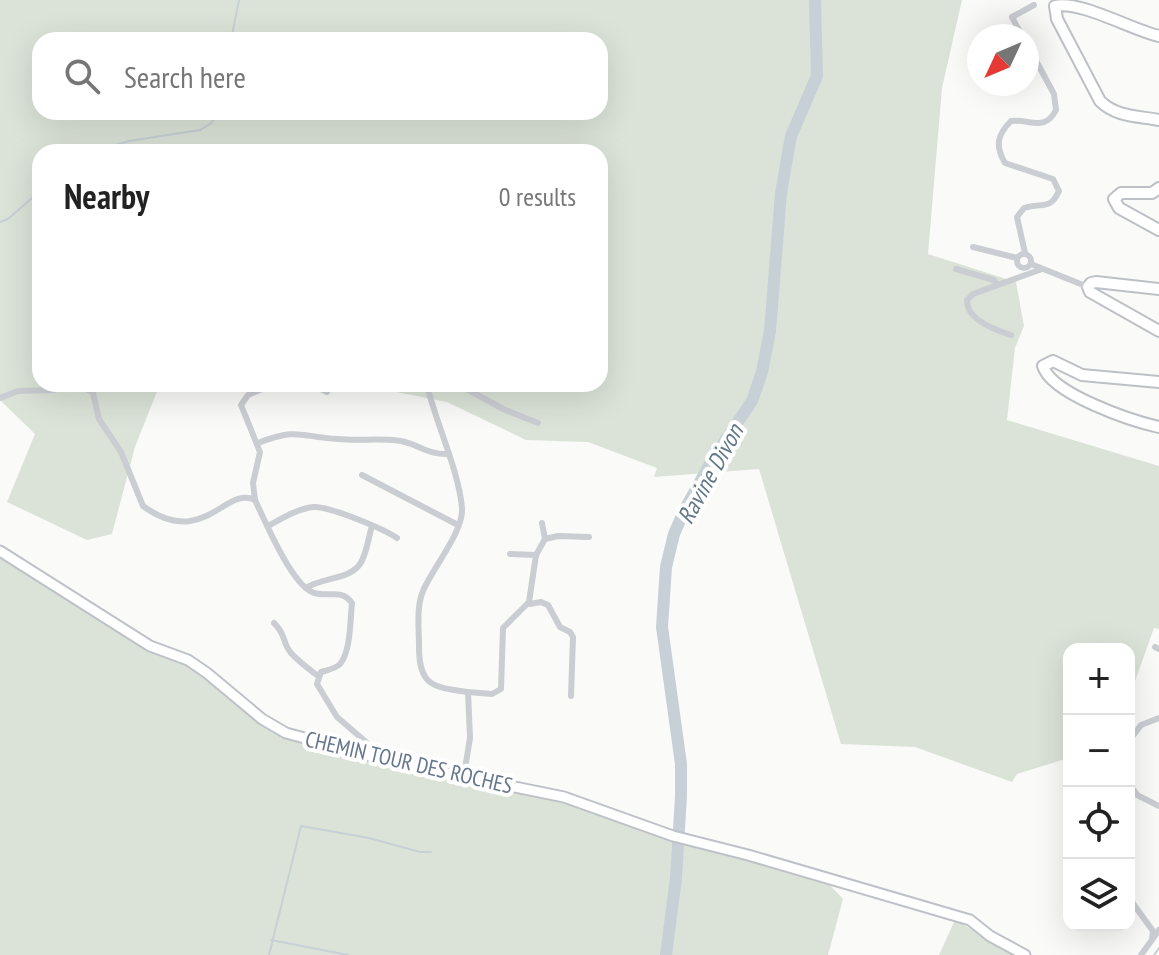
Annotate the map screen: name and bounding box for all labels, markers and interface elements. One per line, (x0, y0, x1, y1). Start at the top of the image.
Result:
north arrow (967, 24, 1039, 96)
search box (32, 32, 608, 120)
icon: search (60, 54, 104, 98)
text: Search here (124, 57, 246, 96)
text: Nearby (64, 174, 149, 218)
text: 0 results (499, 180, 576, 213)
water label: Ravine Divon (670, 417, 751, 529)
map controls (1063, 643, 1135, 931)
button: + (1063, 643, 1135, 715)
button: − (1063, 715, 1135, 787)
street label: CHEMIN TOUR DES ROCHES (303, 725, 515, 799)
button: locate (1063, 787, 1135, 859)
button: layers (1063, 859, 1135, 931)

